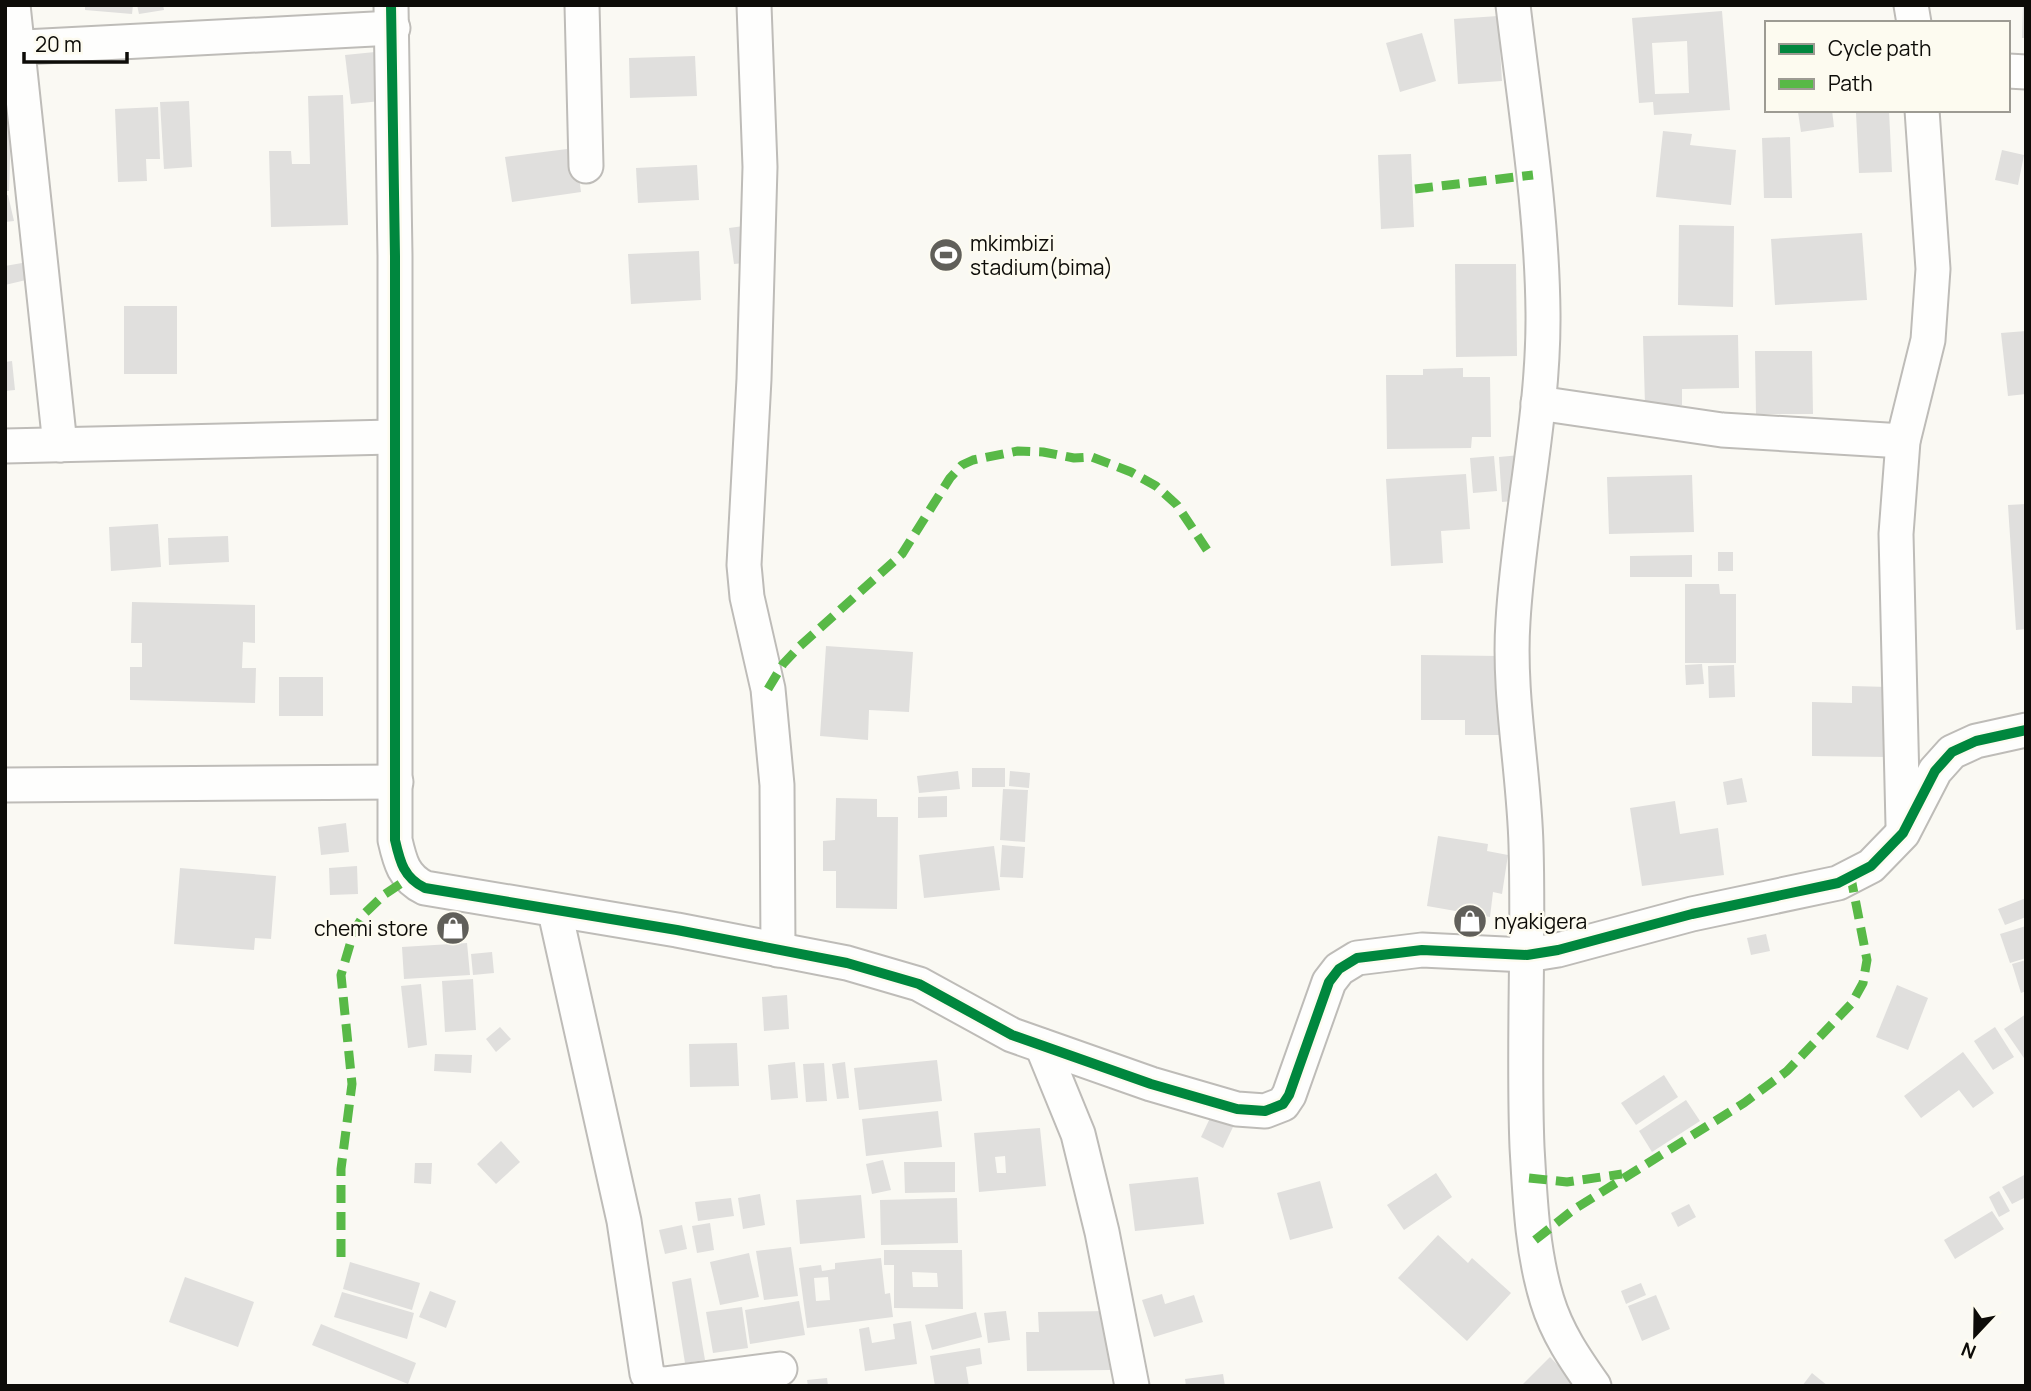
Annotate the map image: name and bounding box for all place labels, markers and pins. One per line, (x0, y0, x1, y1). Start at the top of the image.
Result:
place label: mkimbizi stadium(bima) (970, 229, 1113, 281)
sports icon: mkimbizi stadium(bima) (927, 236, 965, 274)
shop icon: nyakigera (1451, 902, 1489, 940)
place label: nyakigera (1494, 907, 1587, 935)
shop icon: chemi store (434, 909, 472, 947)
place label: chemi store (314, 914, 428, 942)

